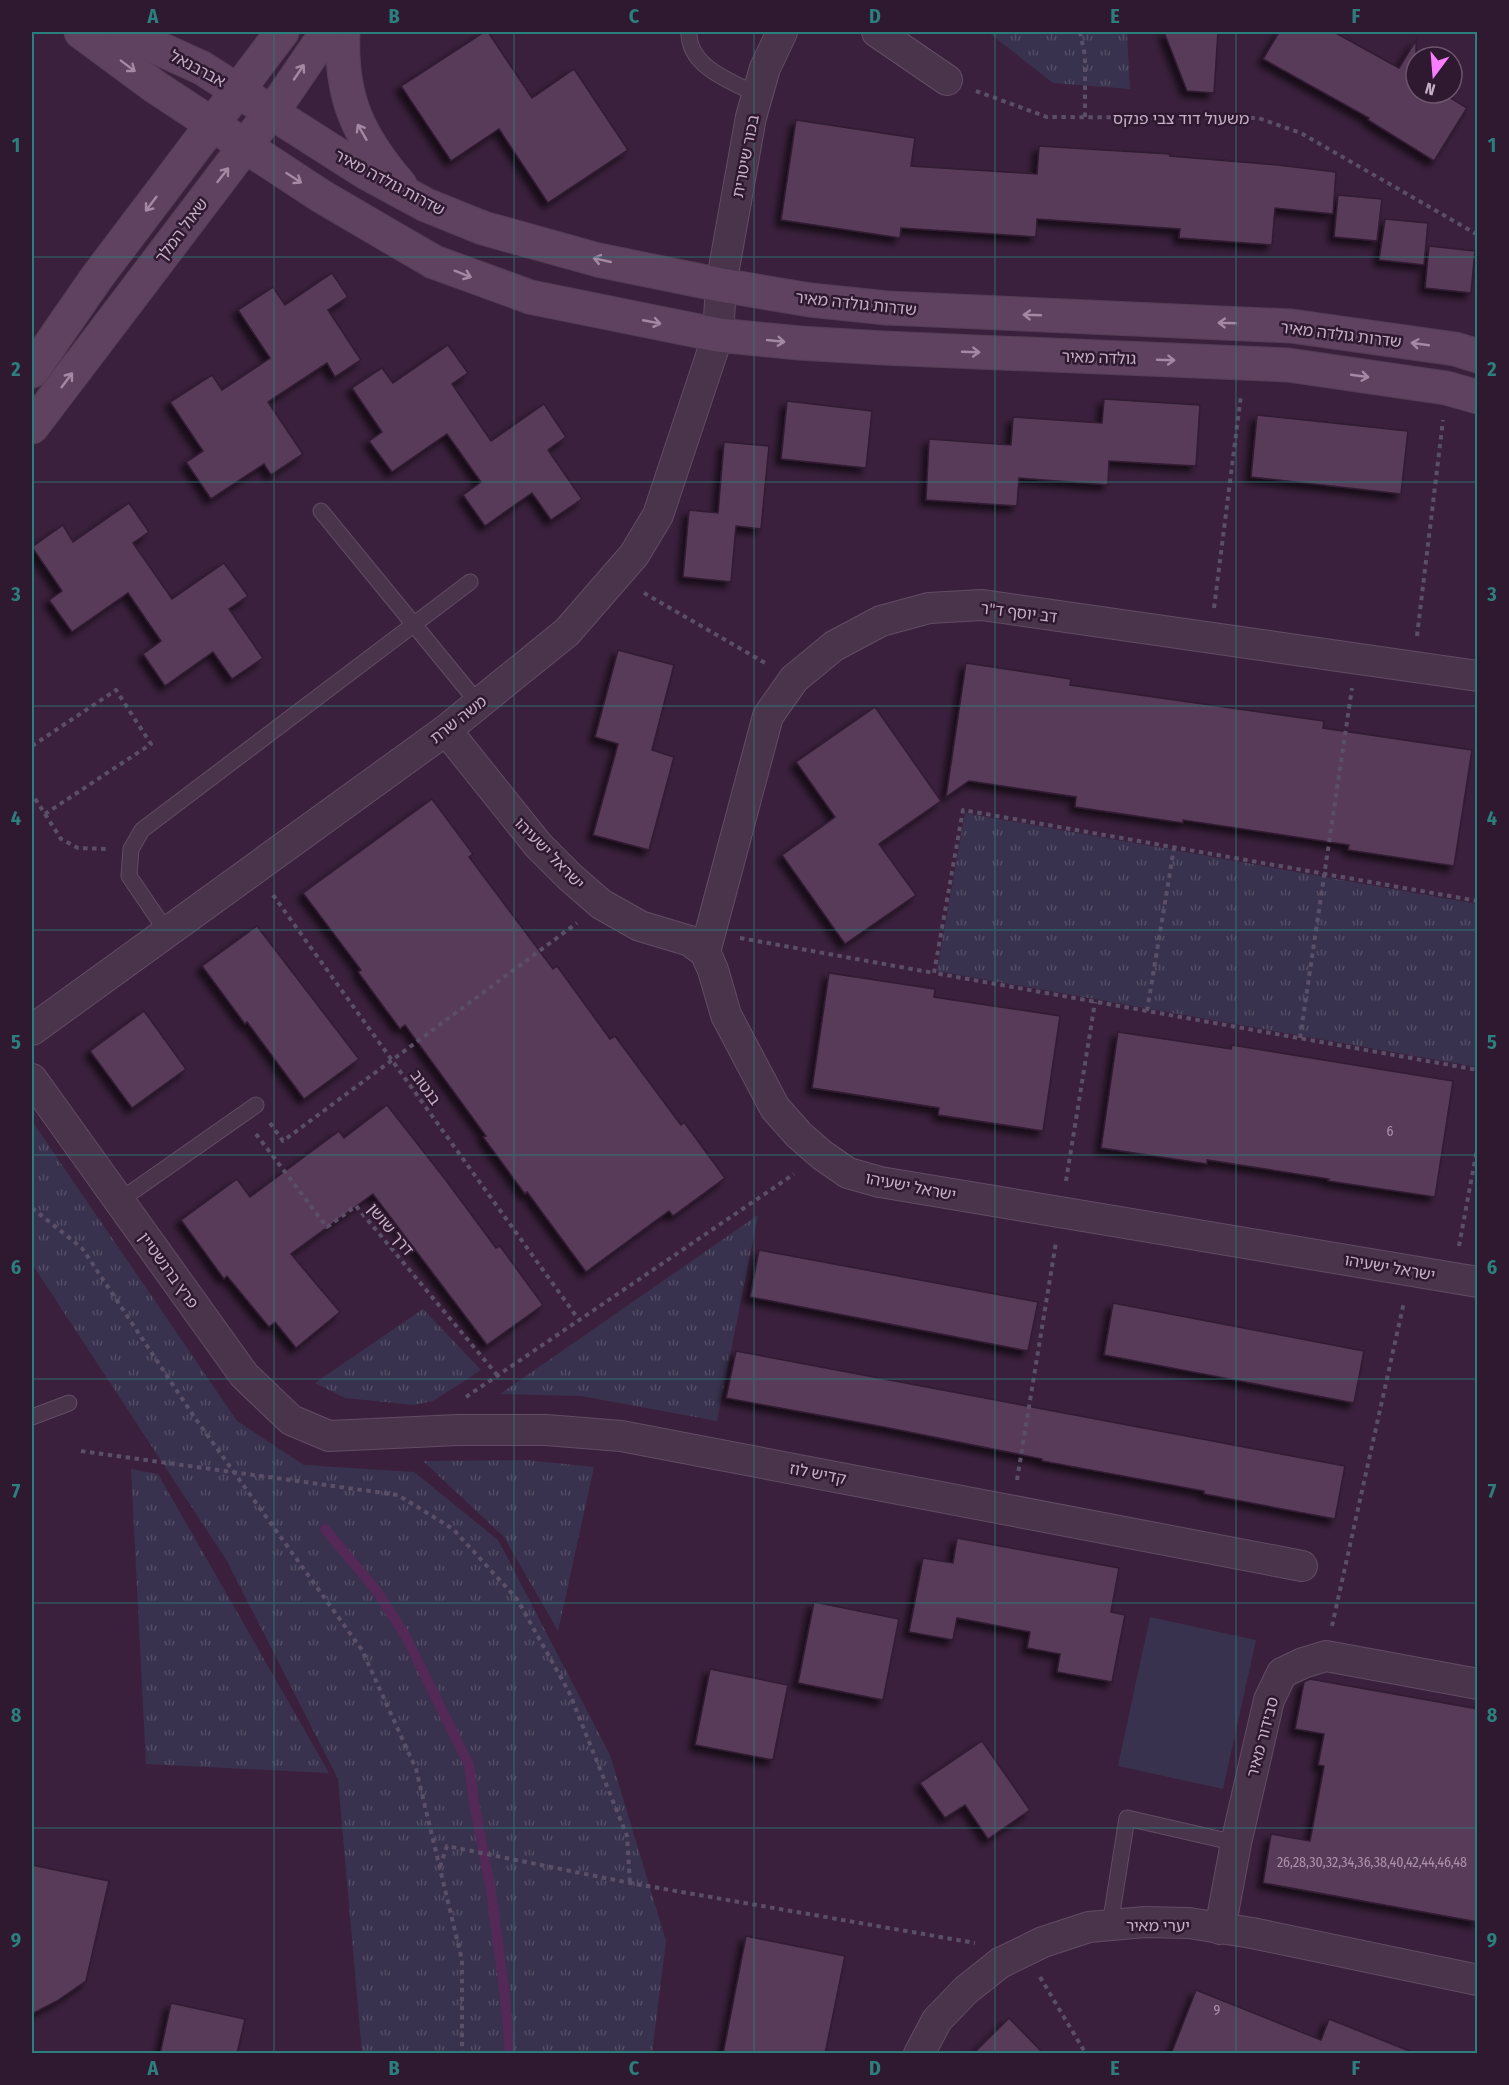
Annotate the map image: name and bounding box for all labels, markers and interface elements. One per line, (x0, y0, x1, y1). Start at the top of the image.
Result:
text: A (147, 4, 160, 28)
text: B (388, 4, 400, 28)
text: C (629, 4, 640, 28)
text: D (869, 4, 881, 28)
text: E (1110, 4, 1120, 28)
text: F (1352, 4, 1361, 28)
north arrow (1404, 45, 1464, 105)
street label: אברבנאל (167, 46, 229, 91)
one-way arrow (119, 60, 135, 73)
one-way arrow (293, 65, 305, 81)
text: N (1423, 78, 1437, 99)
street label: משעול דוד צבי פנקס (1113, 109, 1249, 128)
street label: בכור שיטרית (728, 113, 763, 199)
one-way arrow (356, 124, 368, 141)
text: 1 (12, 133, 20, 157)
text: 1 (1488, 133, 1496, 157)
street label: שדרות גולדה מאיר (331, 145, 448, 219)
one-way arrow (216, 167, 229, 183)
one-way arrow (285, 172, 302, 184)
street label: שאול המלך (151, 194, 212, 266)
one-way arrow (145, 196, 158, 212)
one-way arrow (593, 254, 612, 266)
one-way arrow (454, 269, 472, 280)
street label: שדרות גולדה מאיר (794, 288, 918, 319)
one-way arrow (1022, 309, 1042, 320)
one-way arrow (642, 317, 661, 328)
one-way arrow (1217, 318, 1237, 329)
street label: שדרות גולדה מאיר (1279, 318, 1403, 351)
one-way arrow (766, 336, 786, 347)
one-way arrow (1411, 339, 1431, 350)
one-way arrow (961, 346, 981, 357)
street label: גולדה מאיר (1061, 347, 1137, 368)
one-way arrow (1155, 355, 1175, 366)
text: 2 (10, 357, 21, 381)
text: 2 (1486, 357, 1497, 381)
one-way arrow (1350, 370, 1369, 381)
one-way arrow (61, 373, 73, 389)
text: 3 (10, 582, 21, 606)
text: 3 (1486, 582, 1497, 606)
street label: דב יוסף ד"ר (980, 598, 1059, 627)
street label: משה שרת (426, 691, 490, 747)
text: 4 (11, 806, 21, 830)
text: 4 (1487, 806, 1497, 830)
street label: ישראל ישעיהו (511, 814, 588, 893)
text: 5 (11, 1030, 21, 1054)
text: 5 (1487, 1030, 1497, 1054)
street label: בנטוב (406, 1066, 445, 1109)
house number: 6 (1387, 1123, 1394, 1140)
street label: ישראל ישעיהו (864, 1168, 958, 1205)
street label: דרך שושן (363, 1199, 418, 1259)
street label: פרץ ברנשטיין (134, 1228, 203, 1312)
street label: ישראל ישעיהו (1343, 1250, 1437, 1285)
text: 6 (11, 1255, 21, 1279)
text: 6 (1487, 1255, 1497, 1279)
street label: קדיש לוז (788, 1459, 848, 1488)
text: 7 (12, 1479, 21, 1503)
text: 7 (1488, 1479, 1497, 1503)
street label: סבידור מאיר (1243, 1695, 1282, 1780)
text: 8 (11, 1703, 22, 1727)
text: 8 (1487, 1703, 1498, 1727)
house number: 26,28,30,32,34,36,38,40,42,44,46,48 (1277, 1854, 1467, 1871)
street label: יערי מאיר (1126, 1916, 1190, 1935)
text: 9 (11, 1928, 21, 1952)
text: 9 (1487, 1928, 1497, 1952)
house number: 9 (1214, 2002, 1221, 2019)
text: A (147, 2056, 160, 2080)
text: B (388, 2056, 400, 2080)
text: C (629, 2056, 640, 2080)
text: D (869, 2056, 881, 2080)
text: E (1110, 2056, 1120, 2080)
text: F (1352, 2056, 1361, 2080)

